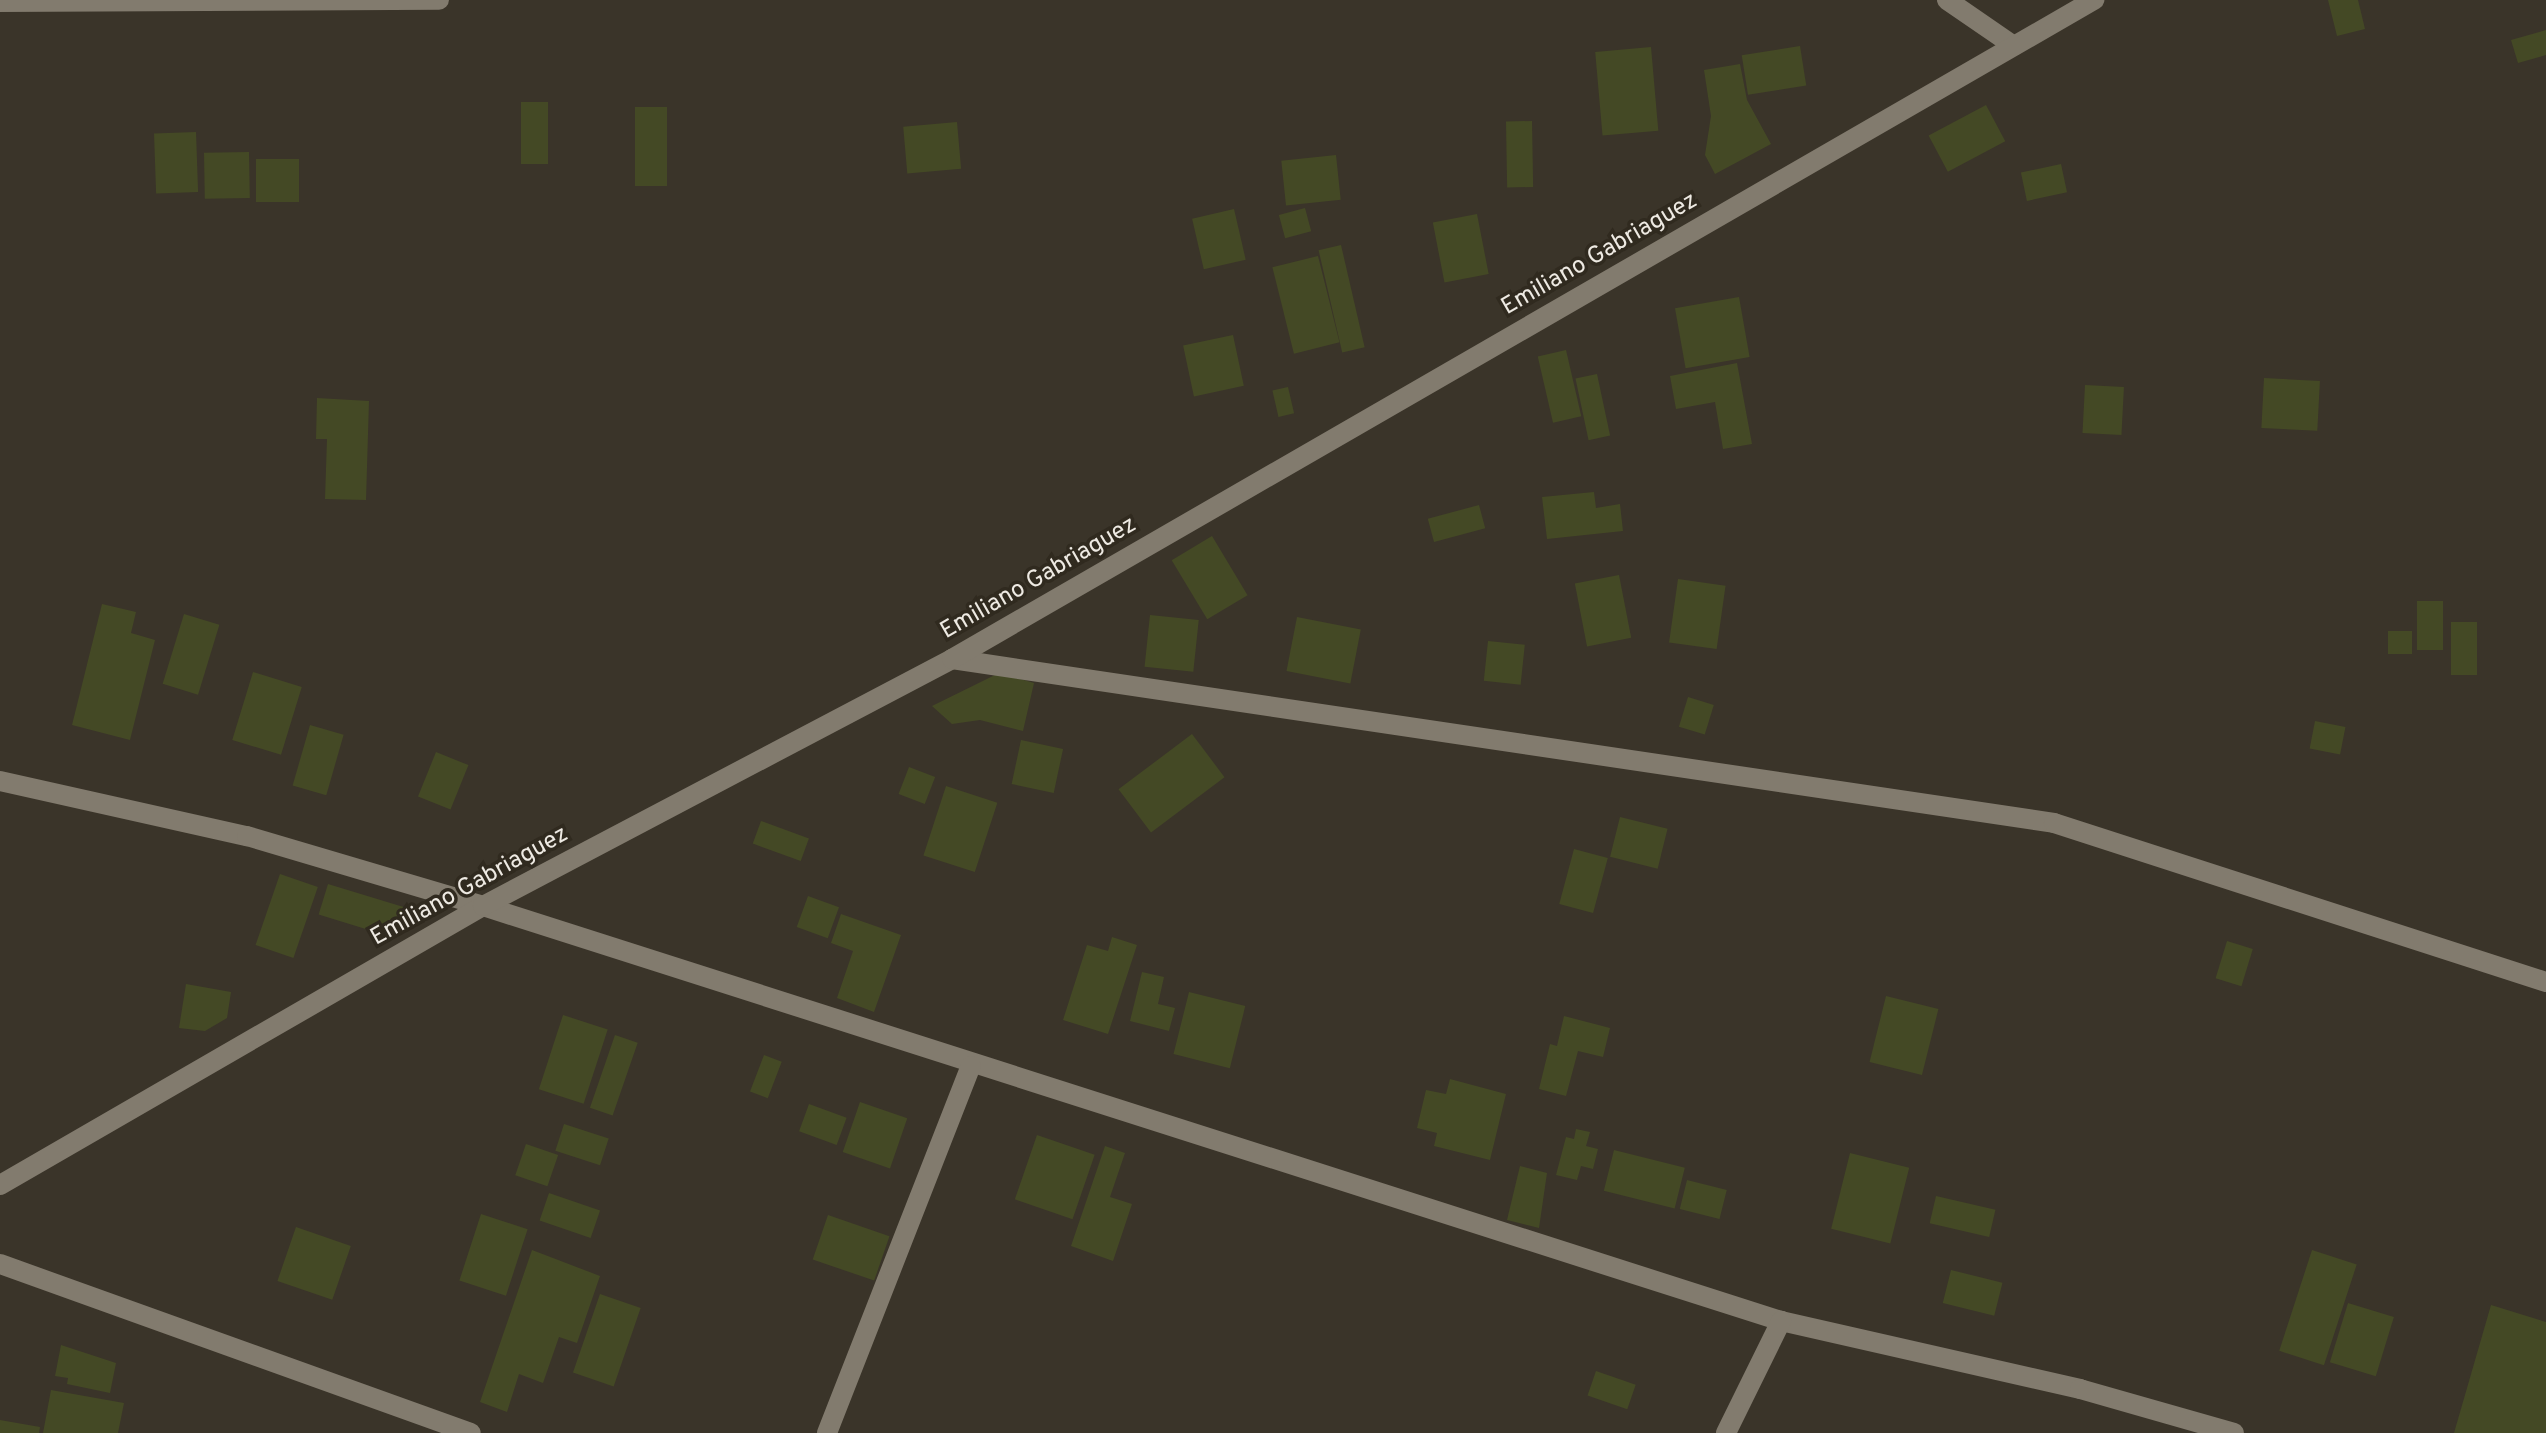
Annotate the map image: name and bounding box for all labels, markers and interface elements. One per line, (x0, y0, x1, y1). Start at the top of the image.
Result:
street label: Emiliano Gabriaguez (1497, 187, 1703, 323)
street label: Emiliano Gabriaguez (936, 511, 1142, 647)
street label: Emiliano Gabriaguez (366, 821, 574, 953)

